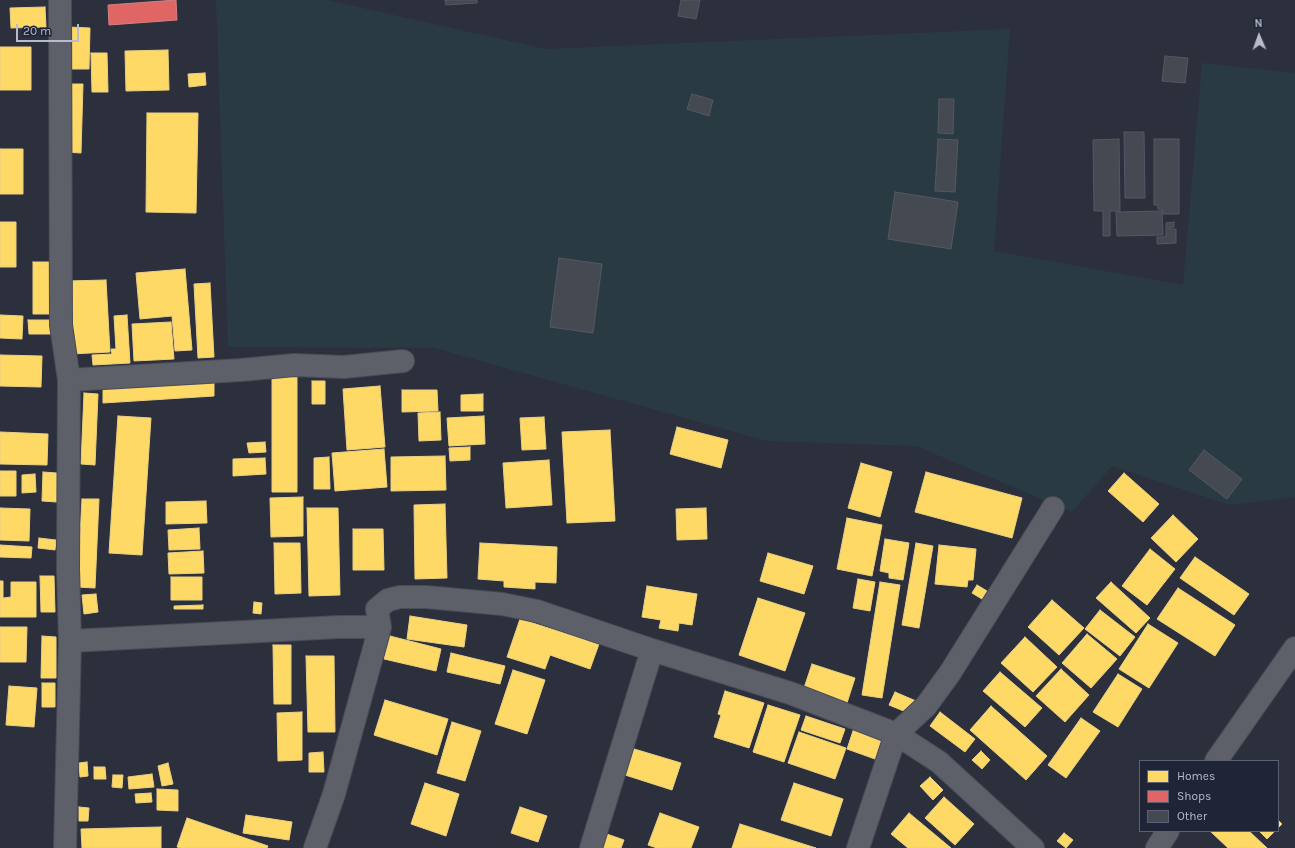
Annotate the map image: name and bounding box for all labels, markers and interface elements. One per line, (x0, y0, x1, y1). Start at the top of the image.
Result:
scale bar (18, 16, 81, 42)
north arrow (1239, 16, 1279, 56)
text: N (1254, 17, 1263, 30)
text: 20 m (23, 24, 51, 38)
legend (1139, 760, 1279, 832)
text: Homes (1177, 769, 1215, 783)
text: Shops (1177, 789, 1211, 803)
text: Other (1177, 809, 1207, 823)

